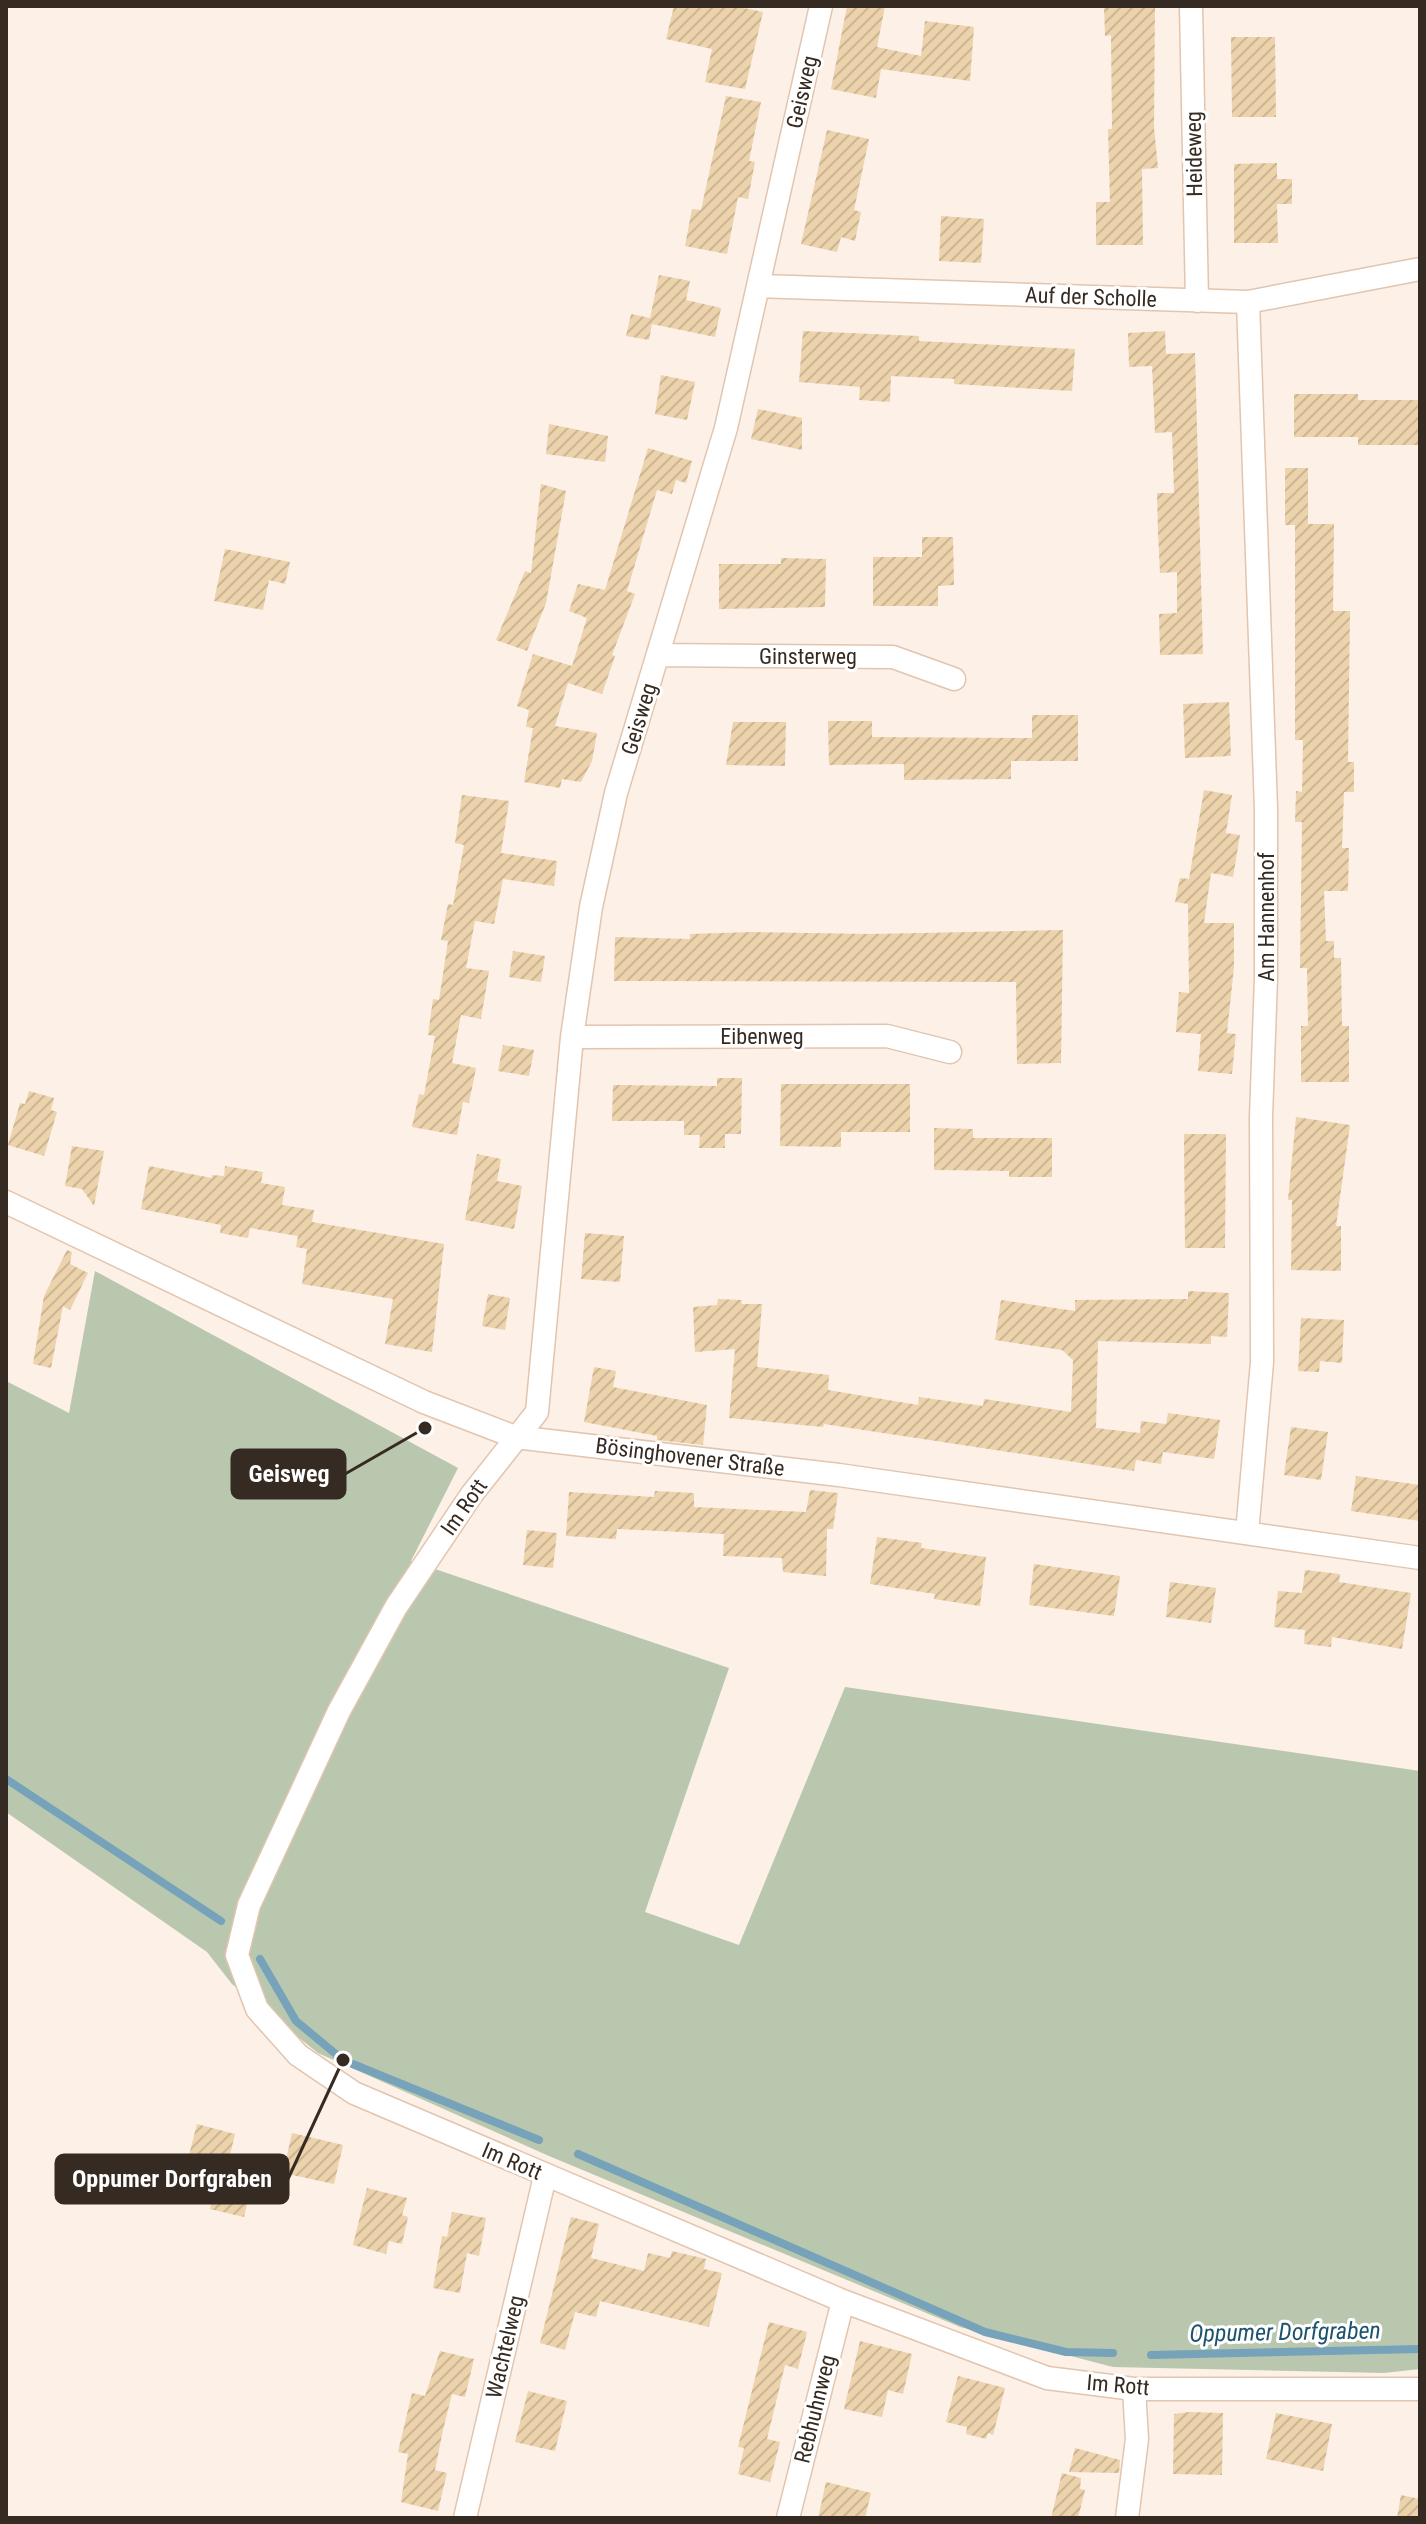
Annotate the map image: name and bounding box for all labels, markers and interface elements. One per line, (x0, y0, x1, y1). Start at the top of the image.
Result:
street label: Geisweg (782, 53, 822, 131)
street label: Heideweg (1181, 111, 1207, 197)
street label: Auf der Scholle (1025, 282, 1157, 312)
street label: Ginsterweg (759, 644, 857, 669)
street label: Geisweg (616, 680, 662, 758)
street label: Am Hannenhof (1254, 852, 1279, 982)
street label: Eibenweg (720, 1024, 804, 1049)
street label: Bösinghovener Straße (594, 1433, 786, 1481)
callout: Geisweg (232, 1450, 345, 1498)
text: Geisweg (248, 1460, 330, 1488)
street label: Im Rott (436, 1474, 492, 1540)
street label: Im Rott (478, 2137, 546, 2185)
callout: Oppumer Dorfgraben (56, 2155, 288, 2203)
text: Oppumer Dorfgraben (72, 2165, 272, 2193)
street label: Wachtelweg (481, 2293, 529, 2401)
water label: Oppumer Dorfgraben (1189, 2316, 1381, 2348)
street label: Rebhuhnweg (789, 2352, 841, 2466)
street label: Im Rott (1086, 2370, 1150, 2400)

